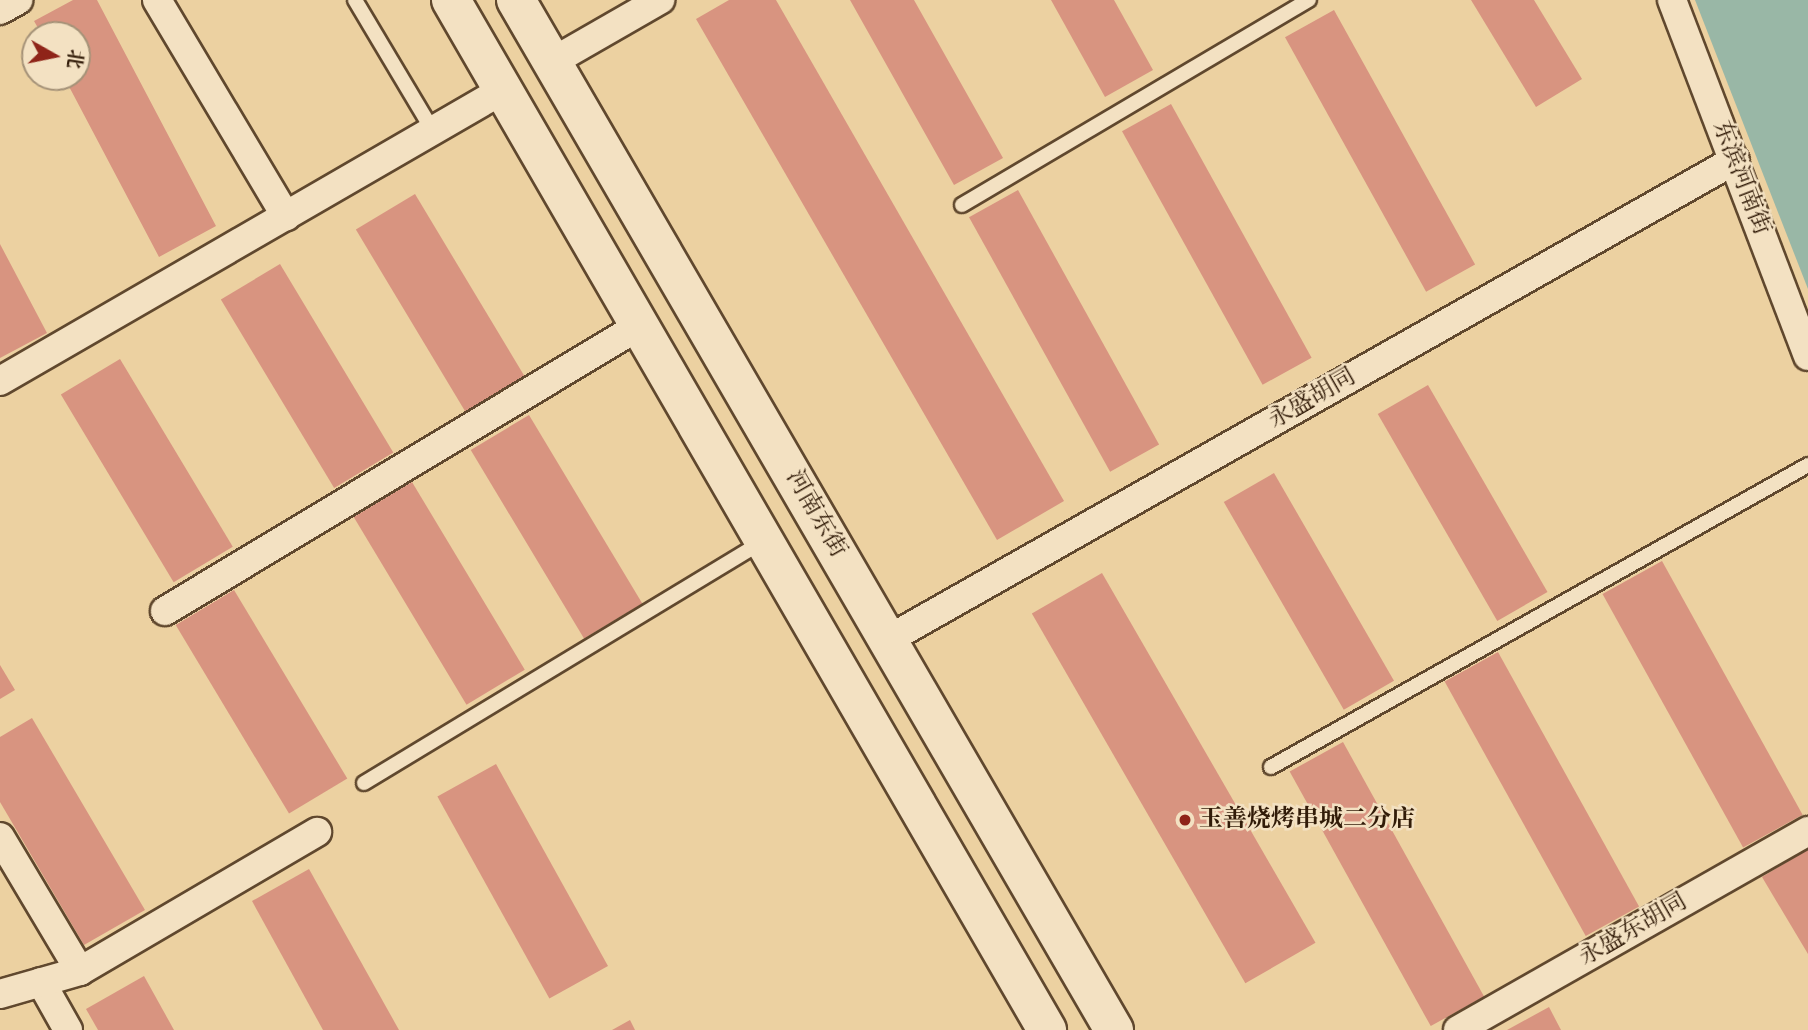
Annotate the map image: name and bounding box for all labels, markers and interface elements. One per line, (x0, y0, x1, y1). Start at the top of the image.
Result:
north arrow (21, 21, 91, 91)
text: 北 (61, 48, 88, 70)
street label: 东滨河南街 (1706, 117, 1776, 239)
street label: 永盛胡同 (1263, 363, 1361, 435)
street label: 河南东街 (780, 465, 852, 563)
place label: 玉善烧烤串城二分店 (1199, 806, 1415, 834)
marker: 玉善烧烤串城二分店 (1177, 812, 1193, 828)
street label: 永盛东胡同 (1574, 888, 1692, 972)

